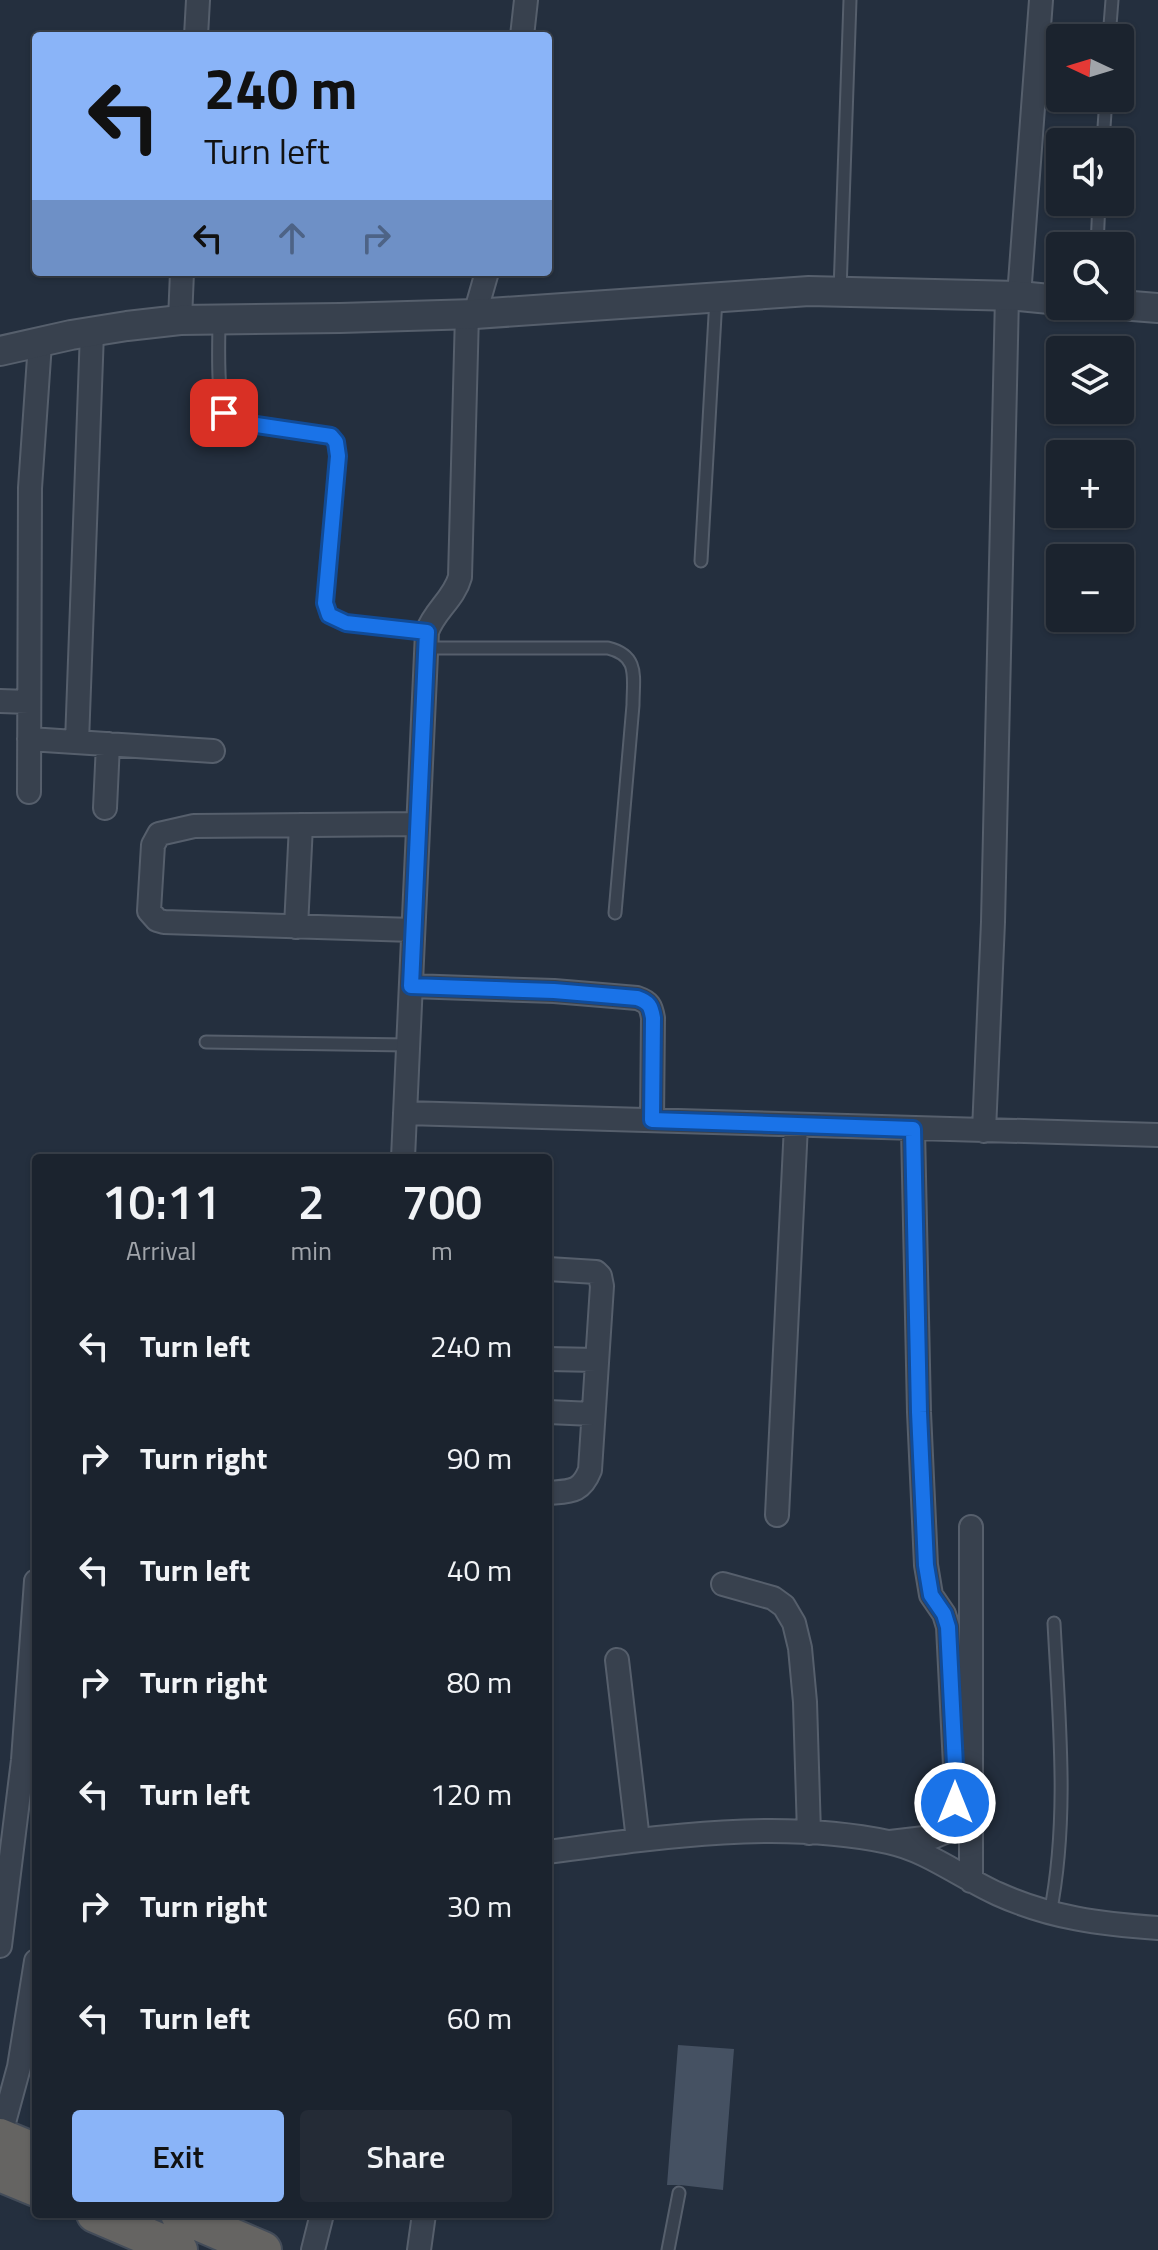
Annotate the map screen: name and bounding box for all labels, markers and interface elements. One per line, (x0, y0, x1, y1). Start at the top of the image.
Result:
north arrow (1046, 24, 1134, 112)
map controls (1046, 24, 1134, 632)
text: 240 m (204, 46, 357, 131)
icon: left (72, 64, 176, 168)
text: Turn left (204, 123, 330, 178)
button: sound (1046, 128, 1134, 216)
icon: left (186, 216, 230, 260)
icon: ahead (270, 216, 314, 260)
icon: right (354, 216, 398, 260)
button: search (1046, 232, 1134, 320)
button: layers (1046, 336, 1134, 424)
pin (190, 379, 258, 447)
icon: arrive (202, 391, 246, 435)
button: + (1046, 440, 1134, 528)
button: − (1046, 544, 1134, 632)
text: 10:11 (102, 1165, 221, 1238)
text: 2 (298, 1165, 325, 1238)
text: 700 (402, 1165, 482, 1238)
text: Arrival (126, 1231, 196, 1270)
text: min (290, 1231, 332, 1270)
text: m (431, 1231, 453, 1270)
text: Turn left (140, 1323, 250, 1369)
text: 240 m (430, 1323, 512, 1369)
icon: left (72, 1324, 116, 1368)
text: Turn right (140, 1435, 268, 1481)
text: 90 m (447, 1435, 512, 1481)
icon: right (72, 1436, 116, 1480)
text: Turn left (140, 1547, 250, 1593)
text: 40 m (447, 1547, 512, 1593)
icon: left (72, 1548, 116, 1592)
text: Turn right (140, 1659, 268, 1705)
text: 80 m (447, 1659, 512, 1705)
icon: right (72, 1660, 116, 1704)
position arrow (913, 1761, 997, 1845)
text: Turn left (140, 1771, 250, 1817)
text: 120 m (430, 1771, 512, 1817)
icon: left (72, 1772, 116, 1816)
text: Turn right (140, 1883, 268, 1929)
text: 30 m (447, 1883, 512, 1929)
icon: right (72, 1884, 116, 1928)
text: Turn left (140, 1995, 250, 2041)
text: 60 m (447, 1995, 512, 2041)
icon: left (72, 1996, 116, 2040)
button: Exit (72, 2110, 284, 2202)
button: Share (300, 2110, 512, 2202)

